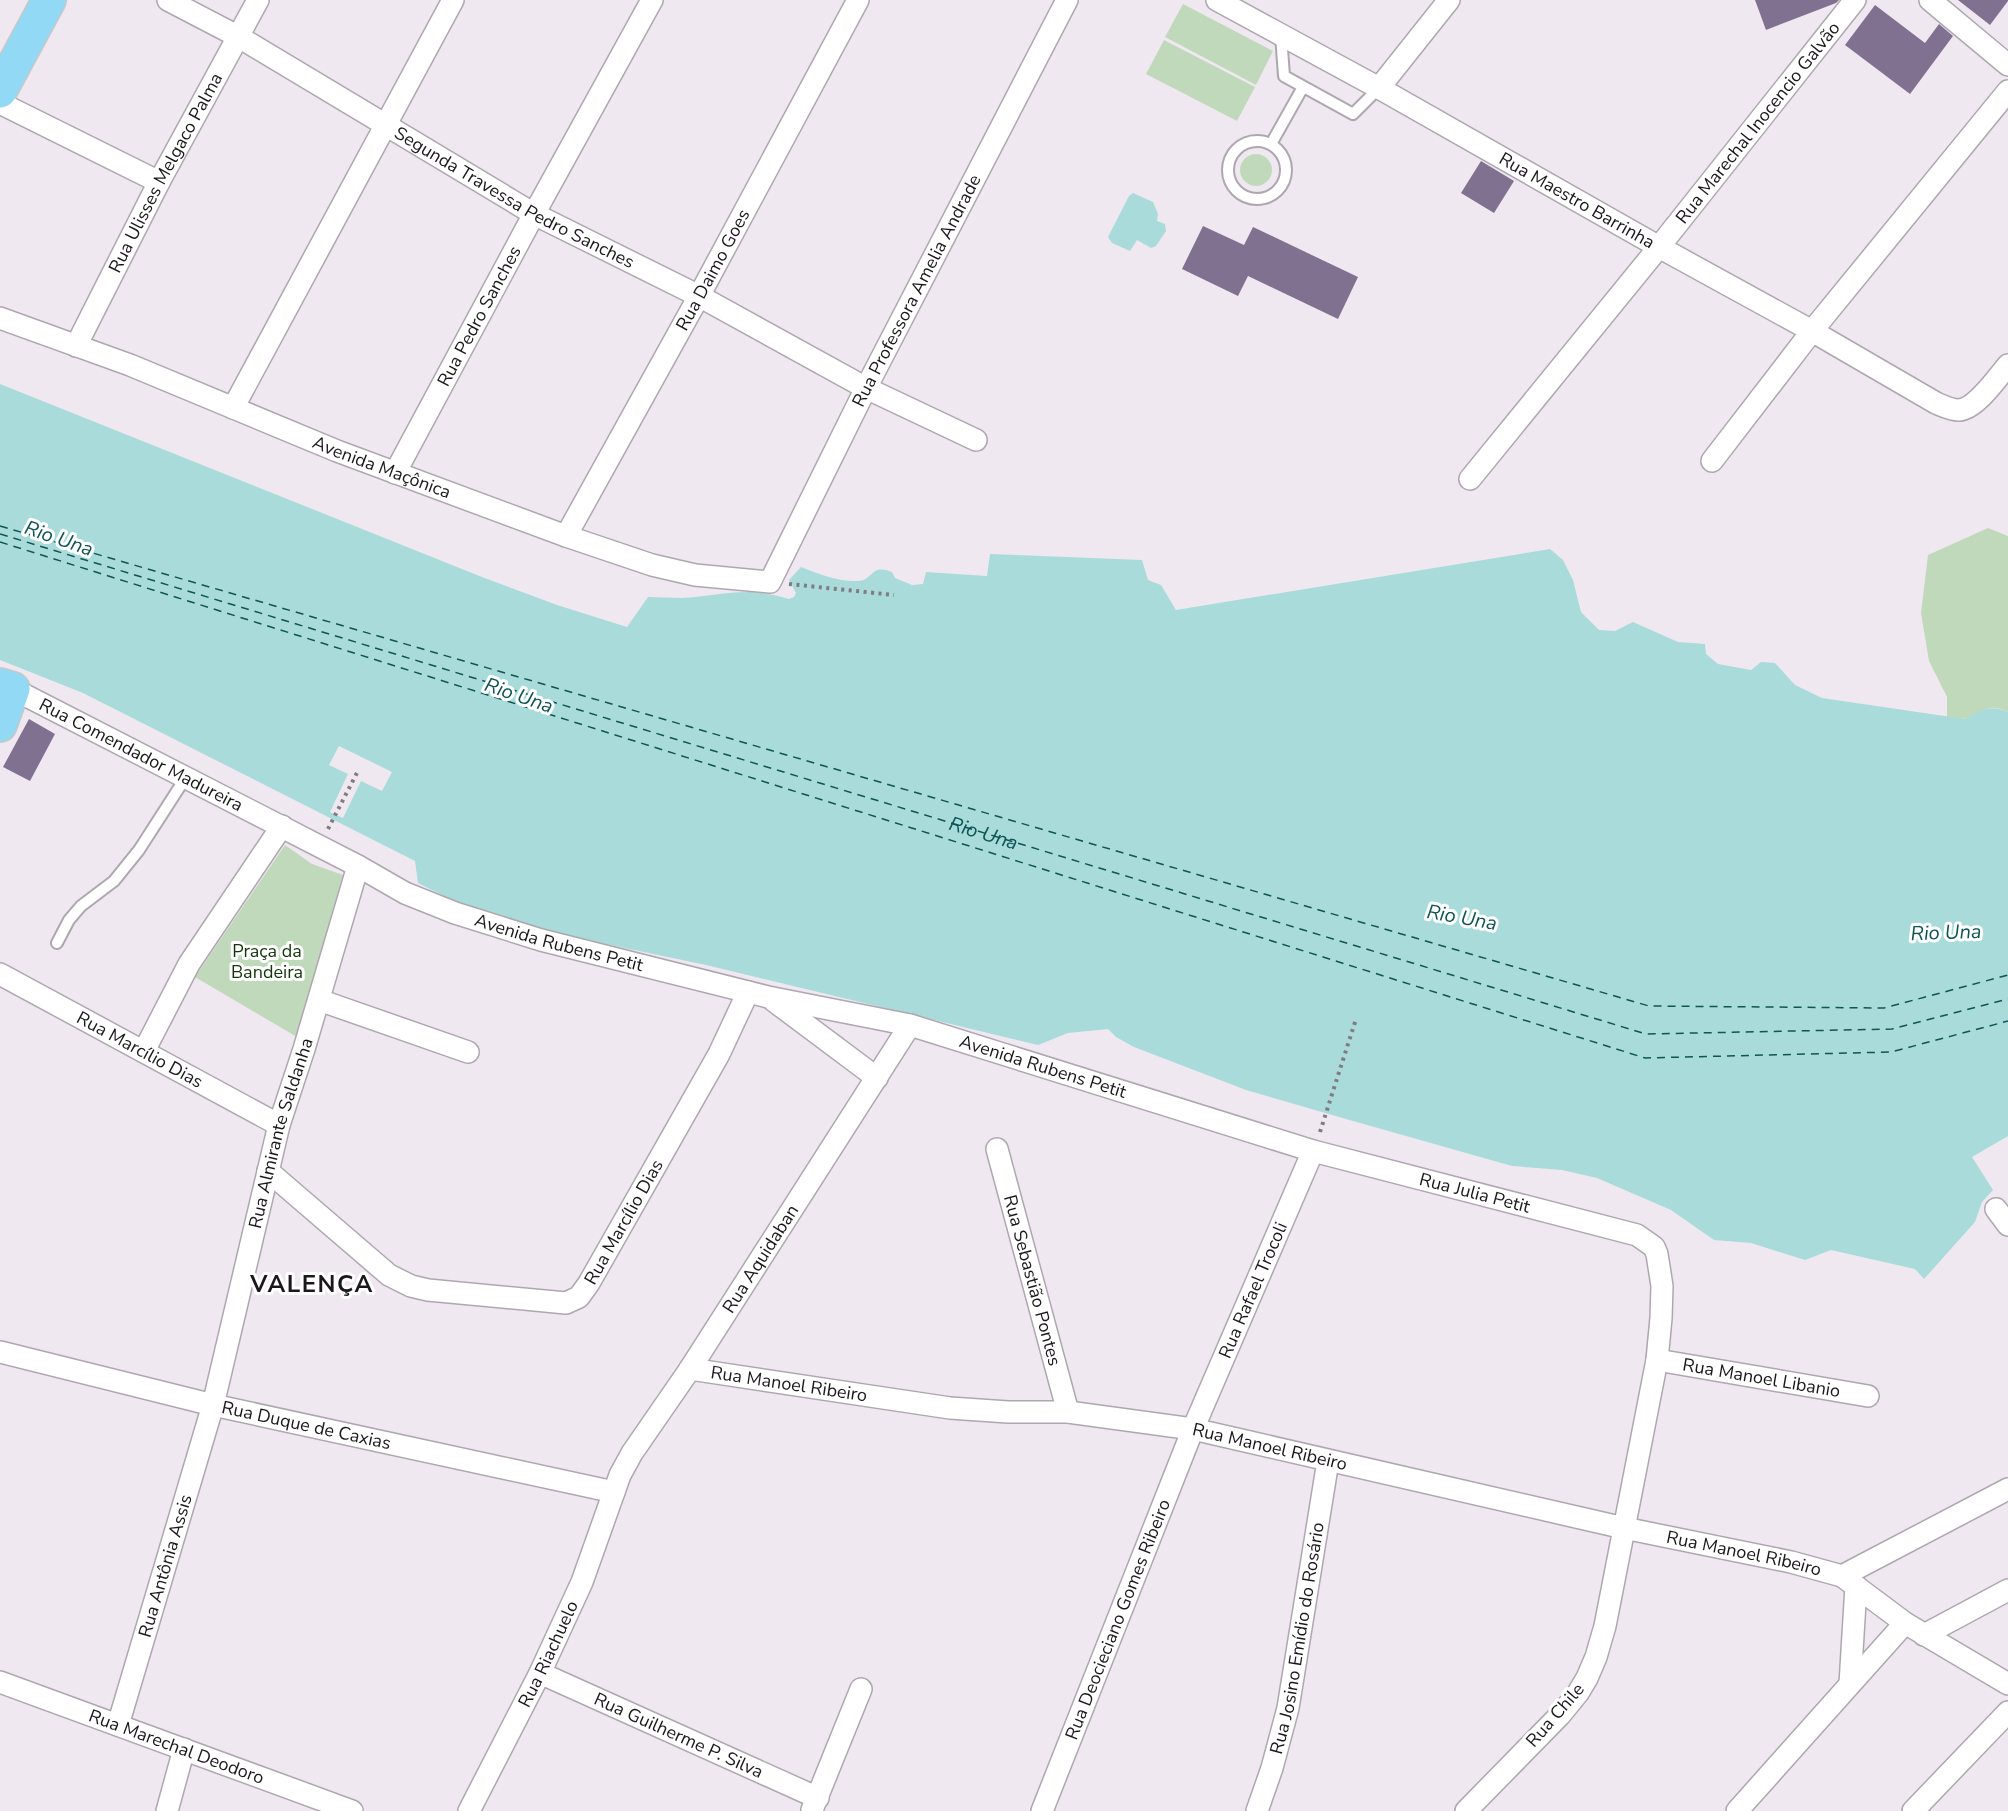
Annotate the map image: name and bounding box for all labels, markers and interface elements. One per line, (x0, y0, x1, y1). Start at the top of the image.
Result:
street label: Rua Marechal Inocencio Galvão (1670, 17, 1845, 229)
street label: Rua Ulisses Melgaco Palma (103, 68, 228, 277)
street label: Segunda Travessa Pedro Sanches (390, 121, 638, 274)
street label: Rua Maestro Barrinha (1495, 147, 1659, 254)
street label: Rua Professora Amelia Andrade (847, 170, 987, 411)
street label: Rua Daimo Goes (670, 205, 755, 335)
street label: Rua Pedro Sanches (432, 242, 527, 391)
street label: Avenida Maçônica (309, 430, 454, 504)
water label: Rio Una (21, 514, 97, 563)
water label: Rio Una (481, 671, 557, 720)
street label: Rua Comendador Madureira (35, 692, 247, 817)
water label: Rio Una (946, 810, 1021, 856)
water label: Rio Una (1425, 898, 1499, 937)
street label: Avenida Rubens Petit (472, 908, 646, 977)
water label: Rio Una (1910, 918, 1982, 947)
park label: Praça da Bandeira (231, 939, 303, 984)
street label: Rua Marcílio Dias (72, 1006, 207, 1094)
street label: Avenida Rubens Petit (956, 1029, 1130, 1104)
street label: Rua Almirante Saldanha (243, 1035, 319, 1231)
street label: Rua Marcílio Dias (579, 1155, 669, 1289)
street label: Rua Julia Petit (1417, 1167, 1533, 1219)
street label: Rua Sebastião Pontes (998, 1192, 1067, 1368)
street label: Rua Aquidaban (717, 1200, 804, 1318)
street label: Rua Rafael Trocoli (1213, 1218, 1293, 1362)
district label: VALENÇA (249, 1268, 374, 1300)
street label: Rua Manoel Libanio (1681, 1353, 1842, 1403)
street label: Rua Manoel Ribeiro (709, 1360, 869, 1407)
street label: Rua Duque de Caxias (219, 1395, 393, 1455)
street label: Rua Manoel Ribeiro (1190, 1417, 1349, 1476)
street label: Rua Antônia Assis (133, 1492, 198, 1640)
street label: Rua Deocieciano Gomes Ribeiro (1059, 1496, 1176, 1743)
street label: Rua Josino Emídio do Rosário (1264, 1520, 1330, 1757)
street label: Rua Manoel Ribeiro (1664, 1525, 1824, 1582)
street label: Rua Riachuelo (512, 1597, 584, 1711)
street label: Rua Chile (1520, 1678, 1590, 1752)
street label: Rua Guilherme P. Silva (590, 1687, 767, 1784)
street label: Rua Marechal Deodoro (85, 1704, 268, 1790)

